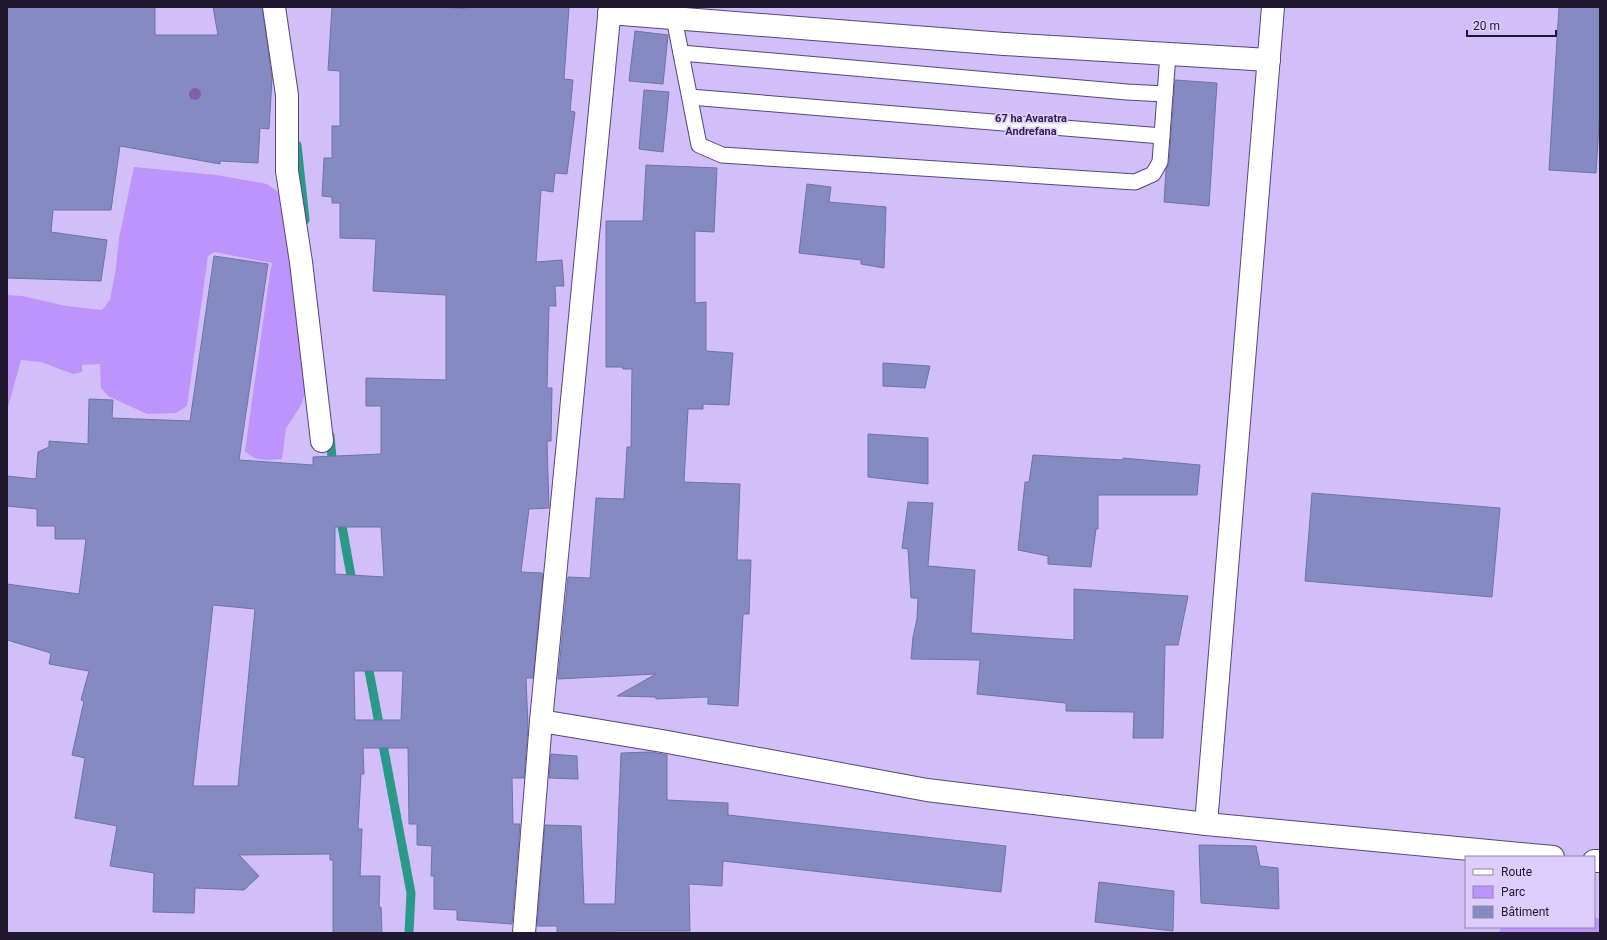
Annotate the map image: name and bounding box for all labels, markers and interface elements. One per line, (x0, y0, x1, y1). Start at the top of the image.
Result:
scale bar (1467, 12, 1556, 38)
text: 20 m (1473, 19, 1500, 33)
district label: 67 ha Avaratra Andrefana (995, 112, 1067, 138)
legend (1465, 856, 1595, 928)
text: Route (1501, 865, 1532, 879)
text: Parc (1501, 885, 1525, 899)
text: Bâtiment (1501, 905, 1549, 919)

